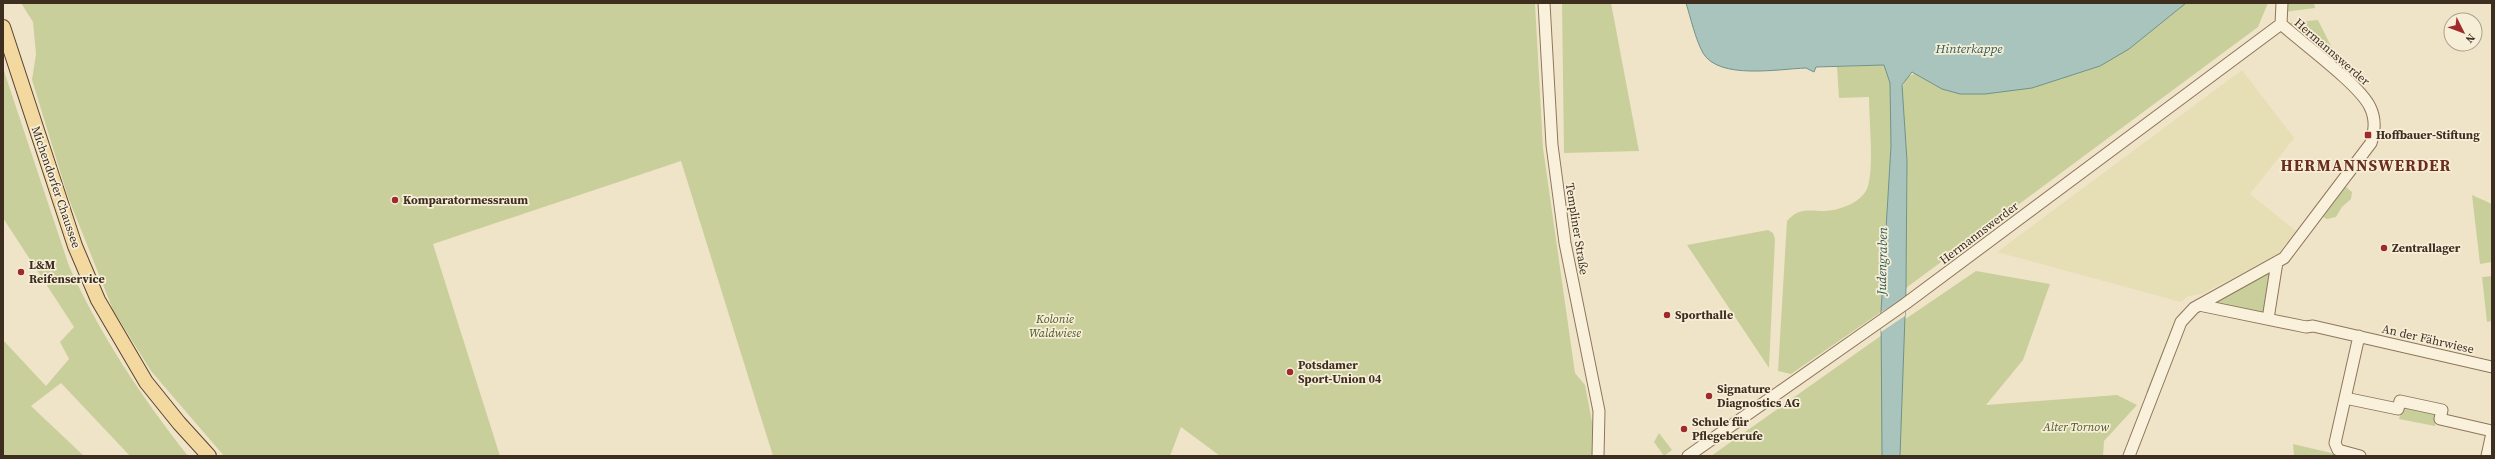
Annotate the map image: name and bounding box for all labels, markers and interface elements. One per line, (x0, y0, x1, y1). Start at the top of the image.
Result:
north arrow (2443, 12, 2483, 52)
street label: Hermannswerder (2291, 15, 2373, 89)
text: N (2462, 30, 2478, 46)
water label: Hinterkappe (1934, 40, 2003, 57)
street label: Michendorfer Chaussee (28, 124, 84, 250)
place label: Hoffbauer-Stiftung (2376, 127, 2480, 143)
marker: Hoffbauer-Stiftung (2363, 130, 2373, 140)
district label: HERMANNSWERDER (2281, 154, 2451, 176)
street label: Templiner Straße (1562, 182, 1592, 276)
place label: Komparatormessraum (403, 192, 528, 208)
marker: Komparatormessraum (390, 195, 400, 205)
street label: Hermannswerder (1936, 198, 2022, 268)
water label: Judengraben (1873, 226, 1891, 297)
place label: Zentrallager (2392, 240, 2461, 256)
marker: Zentrallager (2379, 243, 2389, 253)
place label: L&M Reifenservice (29, 257, 105, 287)
marker: L&M Reifenservice (16, 267, 26, 277)
place label: Sporthalle (1675, 307, 1733, 323)
marker: Sporthalle (1662, 310, 1672, 320)
park label: Kolonie Waldwiese (1029, 311, 1081, 341)
street label: An der Fährwiese (2380, 321, 2476, 357)
place label: Potsdamer Sport-Union 04 (1298, 357, 1382, 387)
marker: Potsdamer Sport-Union 04 (1285, 367, 1295, 377)
place label: Signature Diagnostics AG (1717, 381, 1800, 411)
marker: Signature Diagnostics AG (1704, 391, 1714, 401)
place label: Schule für Pflegeberufe (1692, 414, 1763, 444)
park label: Alter Tornow (2042, 419, 2109, 435)
marker: Schule für Pflegeberufe (1679, 424, 1689, 434)

